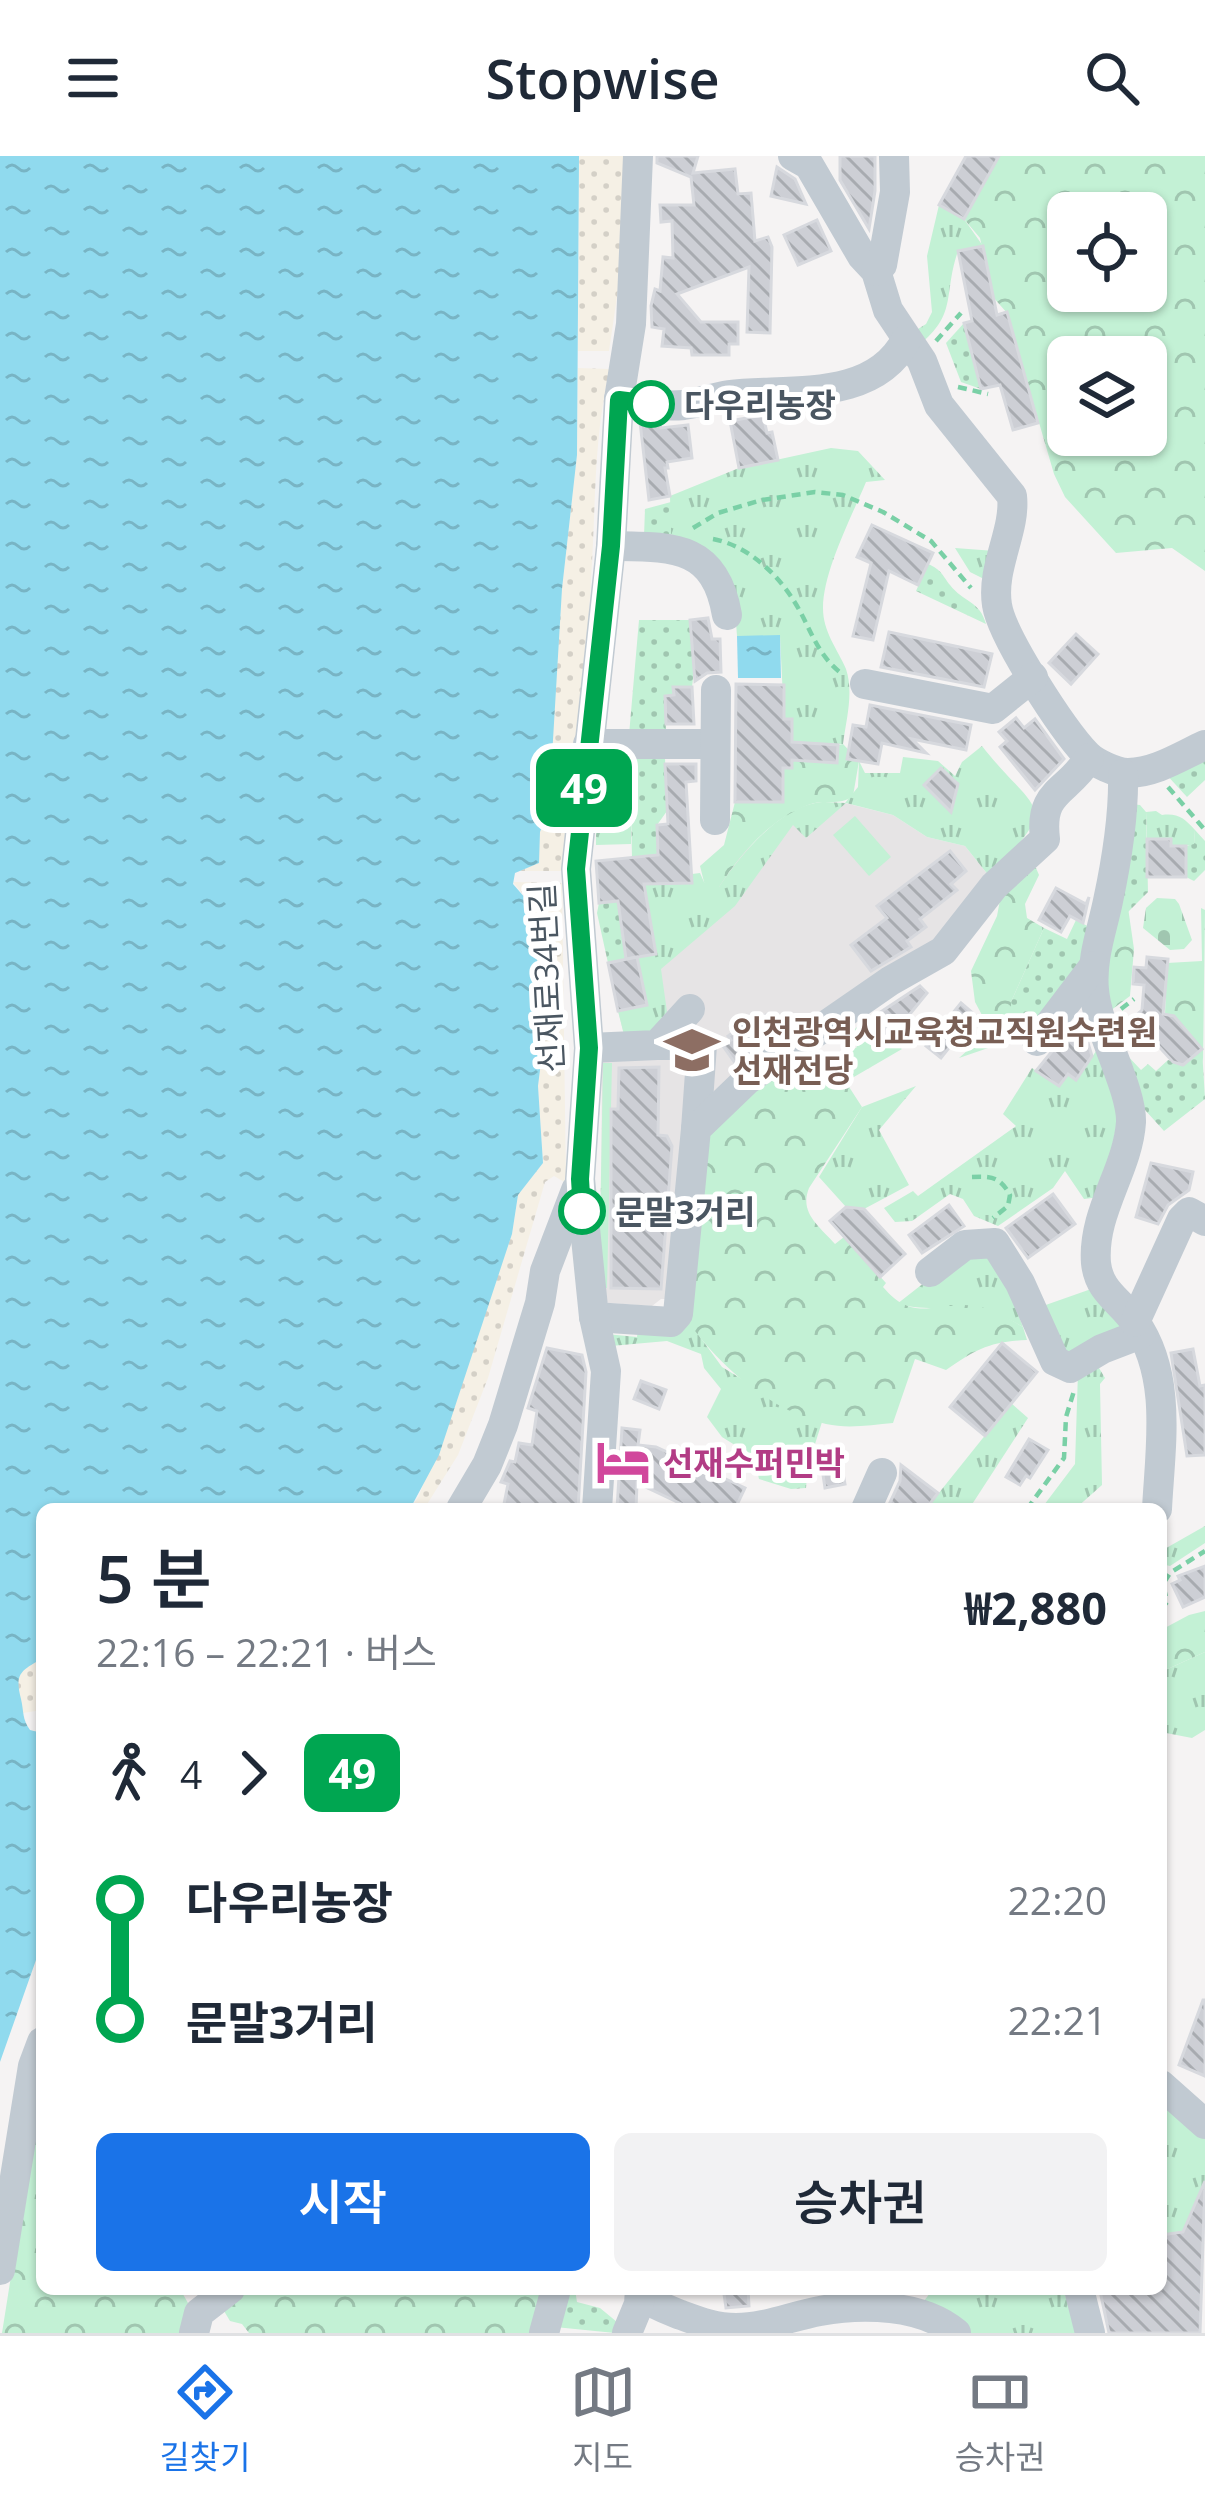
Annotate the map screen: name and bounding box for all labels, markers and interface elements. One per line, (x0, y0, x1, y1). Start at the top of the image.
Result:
text: Stopwise (485, 41, 720, 115)
icon: menu (60, 45, 126, 111)
icon: search (1079, 45, 1145, 111)
map controls (1047, 192, 1167, 456)
button: locate (1047, 192, 1167, 312)
button: layers (1047, 336, 1167, 456)
marker: 다우리농장 (629, 382, 673, 426)
place label: 다우리농장 (684, 382, 836, 427)
line badge: 49 (530, 749, 638, 827)
text: 49 (560, 759, 608, 816)
street label: 선재로34번길 (519, 882, 573, 1074)
place label: 인천광역시교육청교직원수련원 선재전당 (732, 1009, 1157, 1092)
school or university icon: 인천광역시교육청교직원수련원 선재전당 (663, 1021, 721, 1079)
marker: 문말3거리 (560, 1189, 604, 1233)
place label: 문말3거리 (615, 1189, 755, 1234)
hotel icon: 선재수퍼민박 (594, 1433, 652, 1491)
place label: 선재수퍼민박 (663, 1440, 845, 1485)
text: 5 분 (96, 1532, 212, 1622)
text: ₩2,880 (965, 1577, 1107, 1638)
text: 22:16 – 22:21 · 버스 (96, 1625, 437, 1678)
icon: walk (96, 1740, 162, 1806)
icon: forward (220, 1740, 286, 1806)
text: 49 (328, 1744, 376, 1801)
text: 4 (180, 1747, 202, 1800)
text: 다우리농장 (186, 1871, 393, 1932)
text: 22:20 (1008, 1873, 1107, 1926)
text: 문말3거리 (186, 1991, 377, 2052)
text: 22:21 (1008, 1993, 1107, 2046)
button: 시작 (96, 2133, 590, 2271)
button: 승차권 (614, 2133, 1107, 2271)
tab: 길찾기 (159, 2359, 251, 2479)
tab: 지도 (570, 2359, 636, 2479)
tab: 승차권 (954, 2359, 1046, 2479)

